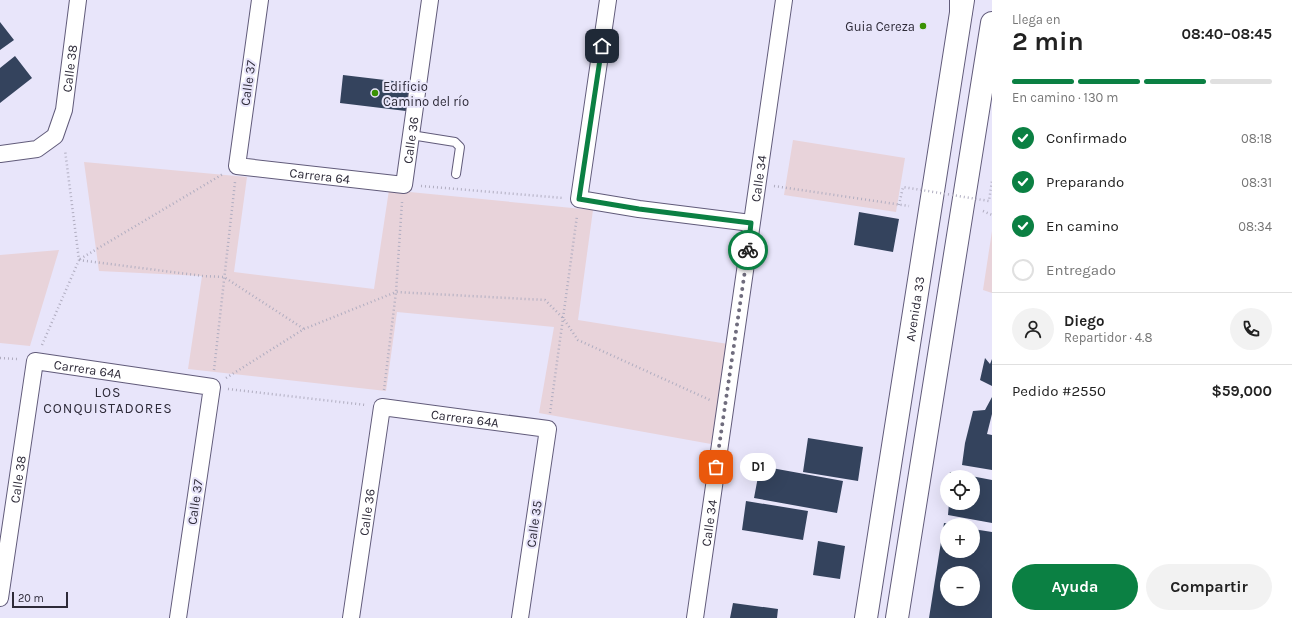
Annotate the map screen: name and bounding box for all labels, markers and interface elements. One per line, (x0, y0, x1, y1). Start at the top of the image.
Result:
text: Llega en (1012, 12, 1061, 27)
place label: Guia Cereza (845, 19, 915, 34)
marker: Guia Cereza (918, 21, 928, 31)
text: 08:40–08:45 (1182, 25, 1272, 43)
text: 2 min (1012, 26, 1084, 57)
pin (585, 29, 619, 63)
icon: home (591, 35, 613, 57)
street label: Calle 38 (59, 44, 80, 93)
street label: Calle 37 (237, 59, 259, 107)
place label: Edificio Camino del río (383, 79, 469, 109)
marker: Edificio Camino del río (370, 88, 380, 98)
text: En camino · 130 m (1012, 90, 1119, 105)
street label: Calle 36 (400, 116, 421, 165)
icon: check (1012, 127, 1034, 149)
text: Confirmado (1046, 129, 1127, 147)
text: 08:18 (1241, 131, 1272, 146)
street label: Calle 34 (748, 154, 769, 203)
street label: Carrera 64 (289, 165, 351, 186)
icon: check (1012, 171, 1034, 193)
text: Preparando (1046, 173, 1124, 191)
text: 08:31 (1241, 175, 1272, 190)
icon: check (1012, 215, 1034, 237)
text: En camino (1046, 217, 1119, 235)
text: 08:34 (1238, 219, 1272, 234)
courier (728, 230, 768, 270)
icon: bike (737, 239, 759, 261)
text: Entregado (1046, 261, 1116, 279)
street label: Avenida 33 (902, 275, 927, 342)
button: person (1012, 308, 1054, 350)
button: phone (1230, 308, 1272, 350)
text: Diego (1064, 312, 1104, 330)
text: Repartidor · 4.8 (1064, 330, 1152, 345)
street label: Carrera 64A (53, 356, 123, 381)
text: Pedido #2550 (1012, 382, 1106, 400)
text: $59,000 (1212, 382, 1272, 400)
district label: LOS CONQUISTADORES (43, 384, 173, 417)
street label: Carrera 64A (430, 406, 500, 430)
pin (699, 450, 733, 484)
callout: D1 (740, 453, 776, 481)
street label: Calle 38 (7, 454, 28, 504)
icon: bag (705, 456, 727, 478)
text: D1 (751, 459, 765, 474)
map controls (940, 470, 980, 606)
button: locate (940, 470, 980, 510)
street label: Calle 37 (184, 478, 206, 526)
street label: Calle 36 (356, 488, 377, 537)
street label: Calle 34 (698, 499, 719, 547)
street label: Calle 35 (523, 500, 545, 548)
button: + (940, 518, 980, 558)
button: Ayuda (1012, 564, 1138, 610)
button: Compartir (1146, 564, 1272, 610)
button: − (940, 566, 980, 606)
scale bar (12, 590, 68, 609)
text: 20 m (18, 592, 44, 605)

